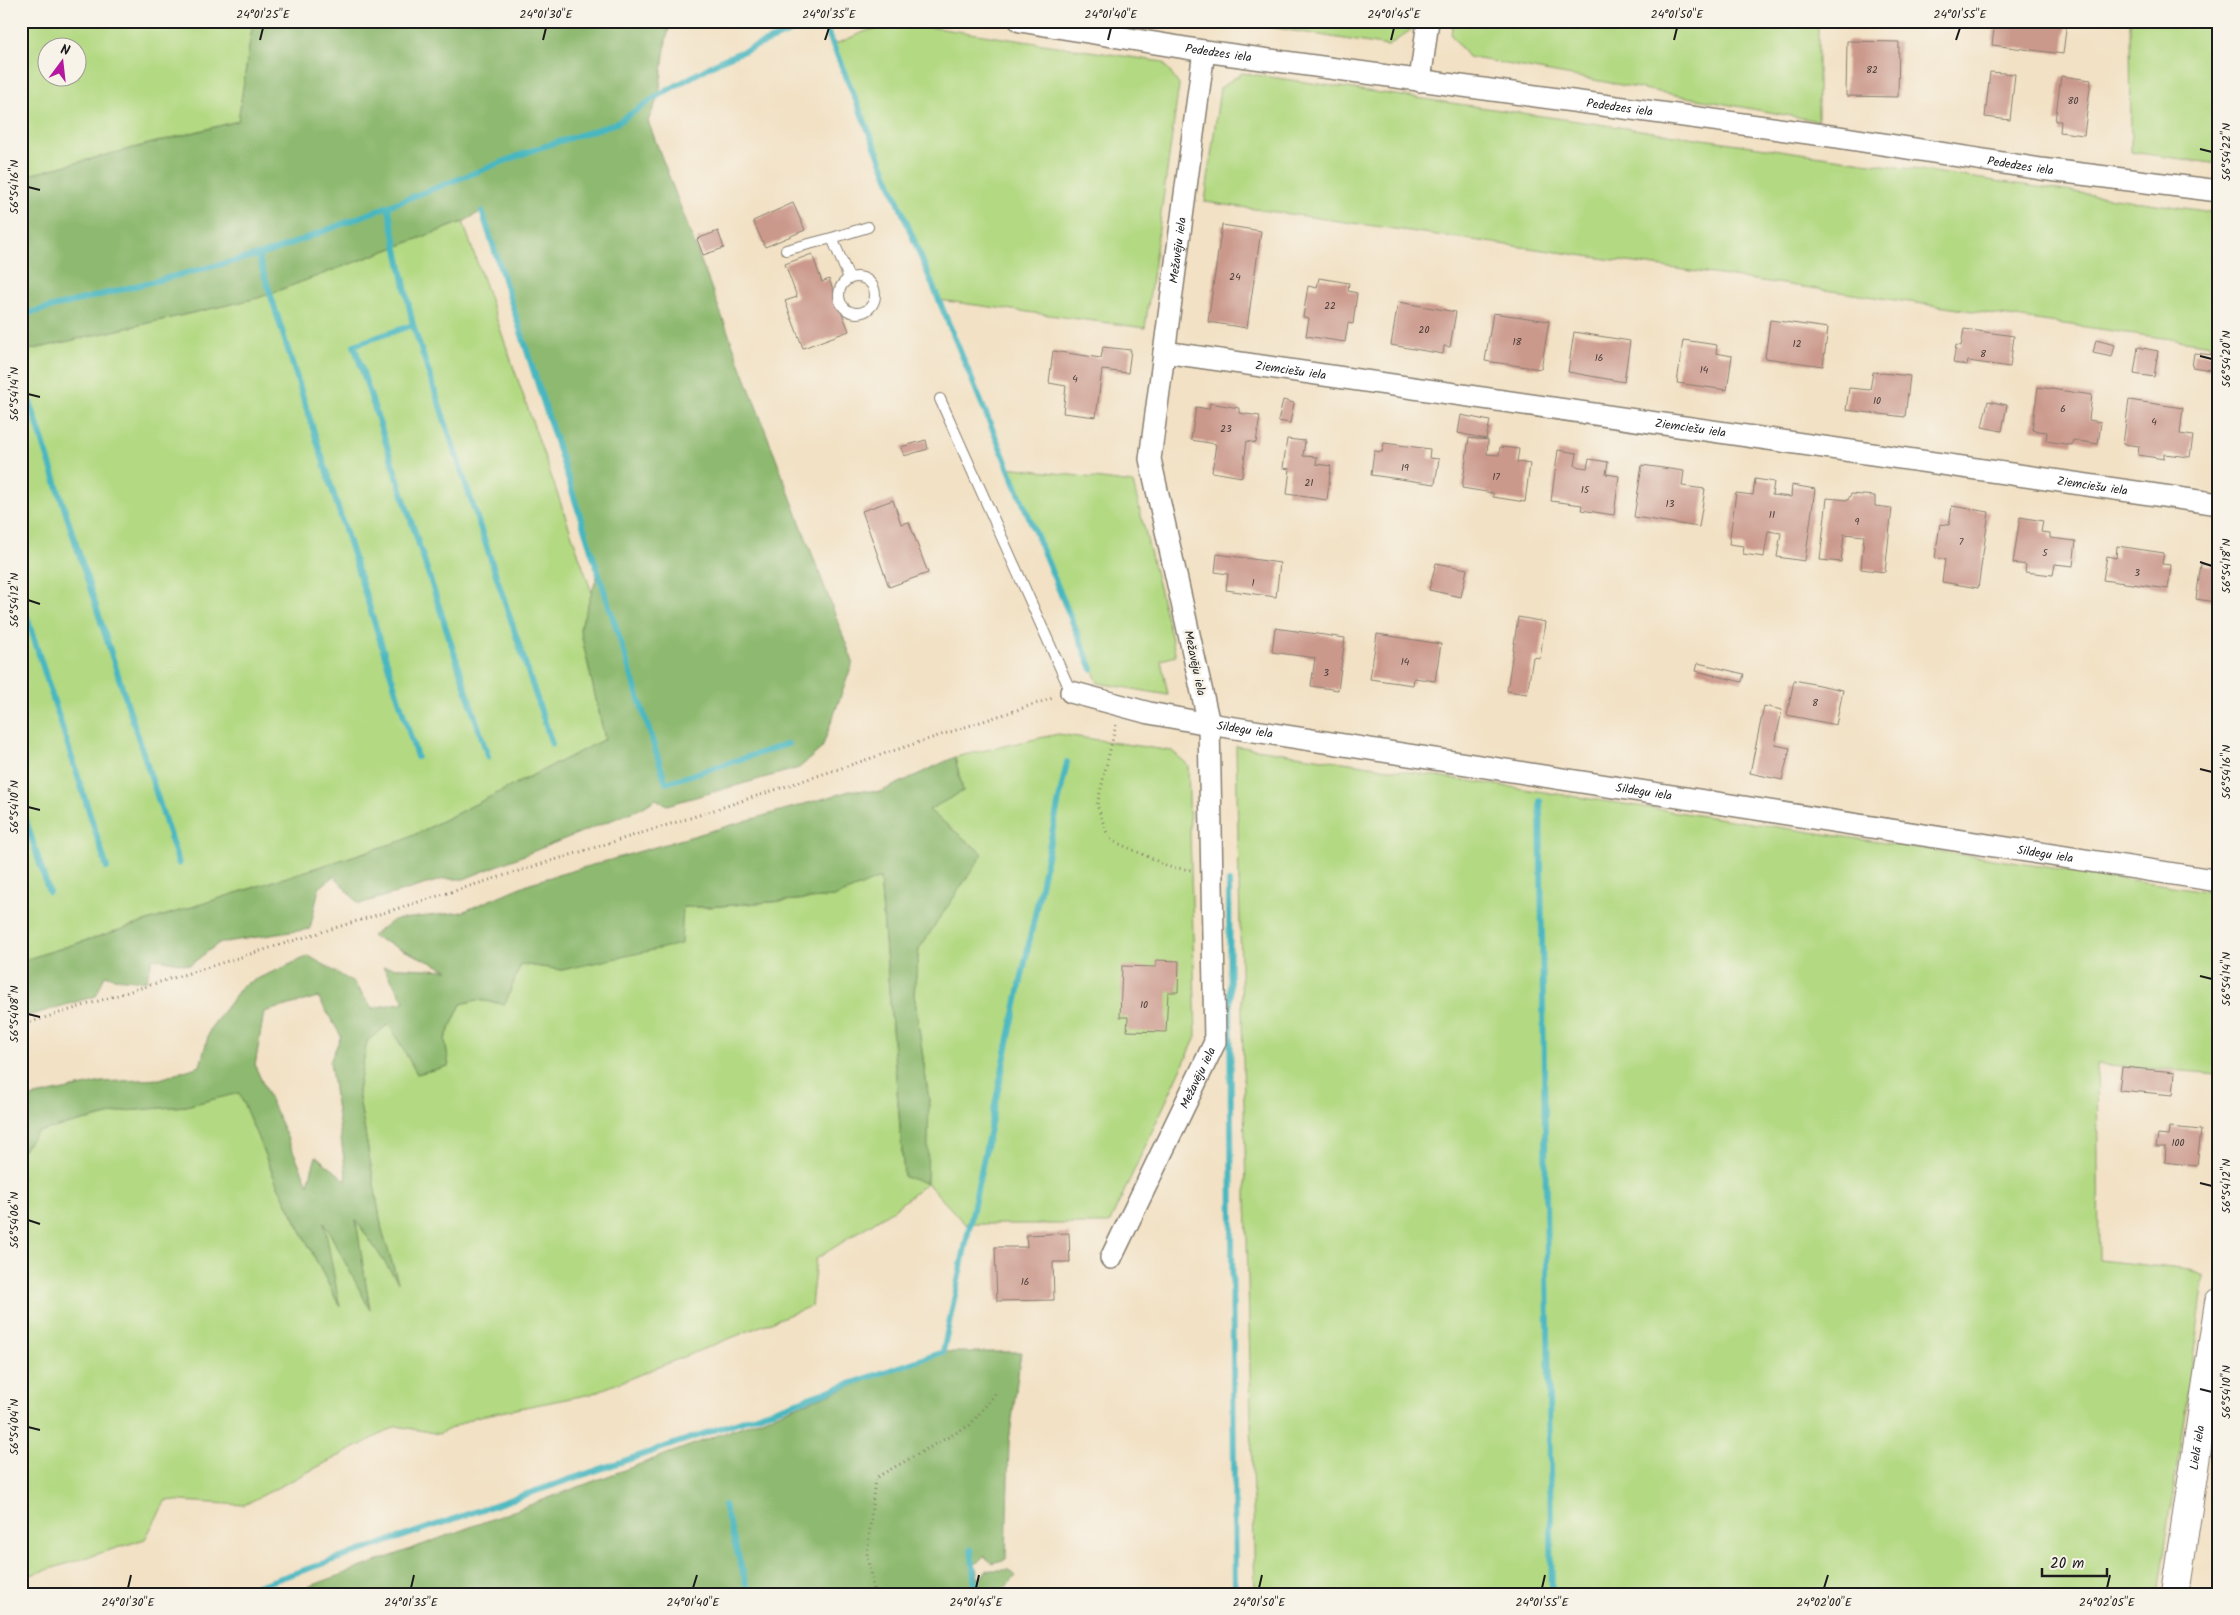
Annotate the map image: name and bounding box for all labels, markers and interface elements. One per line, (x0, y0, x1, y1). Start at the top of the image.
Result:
text: 24°01'25"E (236, 5, 291, 24)
text: 24°01'30"E (519, 5, 573, 24)
text: 24°01'35"E (802, 5, 857, 24)
text: 24°01'40"E (1085, 5, 1138, 24)
text: 24°01'45"E (1367, 5, 1422, 24)
text: 24°01'50"E (1651, 5, 1704, 24)
text: 24°01'55"E (1933, 5, 1987, 24)
north arrow (38, 38, 88, 88)
text: N (58, 39, 72, 62)
street label: Pededzes iela (1184, 39, 1253, 67)
house number: 82 (1866, 62, 1878, 78)
house number: 80 (2067, 93, 2079, 109)
street label: Pededzes iela (1585, 94, 1654, 122)
text: 56°54'22"N (2217, 123, 2236, 181)
street label: Pededzes iela (1986, 152, 2055, 181)
text: 56°54'16"N (5, 160, 24, 214)
street label: Mežavēju iela (1164, 216, 1192, 284)
house number: 24 (1229, 269, 1241, 285)
house number: 22 (1324, 298, 1336, 314)
house number: 20 (1419, 322, 1429, 338)
text: 56°54'20"N (2217, 330, 2236, 388)
house number: 18 (1512, 334, 1523, 350)
house number: 12 (1793, 336, 1802, 352)
house number: 8 (1980, 346, 1987, 362)
house number: 16 (1595, 350, 1603, 366)
street label: Ziemciešu iela (1254, 356, 1328, 385)
house number: 14 (1700, 362, 1709, 378)
text: 56°54'14"N (5, 367, 24, 421)
house number: 4 (1072, 371, 1078, 387)
house number: 10 (1873, 393, 1881, 409)
house number: 6 (2060, 401, 2066, 417)
street label: Ziemciešu iela (1654, 414, 1728, 443)
house number: 4 (2151, 414, 2157, 430)
house number: 23 (1220, 421, 1232, 437)
house number: 19 (1401, 460, 1409, 476)
house number: 17 (1492, 469, 1500, 485)
street label: Ziemciešu iela (2056, 472, 2129, 501)
house number: 21 (1305, 475, 1313, 491)
house number: 15 (1581, 482, 1590, 498)
house number: 13 (1666, 496, 1675, 512)
house number: 11 (1769, 507, 1775, 523)
house number: 9 (1855, 514, 1860, 530)
house number: 7 (1959, 534, 1964, 550)
text: 56°54'18"N (2217, 538, 2236, 594)
house number: 5 (2042, 545, 2048, 561)
house number: 3 (2134, 565, 2140, 581)
text: 56°54'12"N (5, 573, 24, 627)
house number: 1 (1251, 575, 1255, 591)
street label: Mežavēju iela (1178, 629, 1211, 698)
house number: 14 (1401, 654, 1410, 670)
house number: 3 (1323, 665, 1329, 681)
house number: 8 (1812, 695, 1819, 711)
street label: Sildegu iela (1215, 716, 1275, 744)
text: 56°54'16"N (2217, 745, 2236, 799)
street label: Sildegu iela (1614, 778, 1674, 806)
text: 56°54'10"N (5, 780, 24, 834)
street label: Sildegu iela (2016, 841, 2075, 868)
text: 56°54'14"N (2217, 952, 2236, 1006)
text: 56°54'08"N (5, 985, 24, 1043)
house number: 10 (1140, 997, 1148, 1013)
street label: Mežavēju iela (1175, 1044, 1221, 1112)
house number: 100 (2171, 1135, 2185, 1151)
text: 56°54'12"N (2217, 1159, 2236, 1213)
text: 56°54'06"N (5, 1192, 24, 1248)
house number: 16 (1021, 1274, 1029, 1290)
text: 56°54'10"N (2217, 1365, 2236, 1419)
text: 56°54'04"N (5, 1399, 24, 1455)
street label: Lielā iela (2185, 1424, 2210, 1471)
scale bar (2042, 1545, 2108, 1577)
text: 20 m (2050, 1552, 2084, 1576)
text: 24°01'30"E (101, 1593, 155, 1612)
text: 24°01'35"E (384, 1593, 439, 1612)
text: 24°01'40"E (667, 1593, 720, 1612)
text: 24°01'45"E (949, 1593, 1004, 1612)
text: 24°01'50"E (1233, 1593, 1286, 1612)
text: 24°01'55"E (1515, 1593, 1569, 1612)
text: 24°02'00"E (1796, 1593, 1853, 1612)
text: 24°02'05"E (2079, 1593, 2136, 1612)

